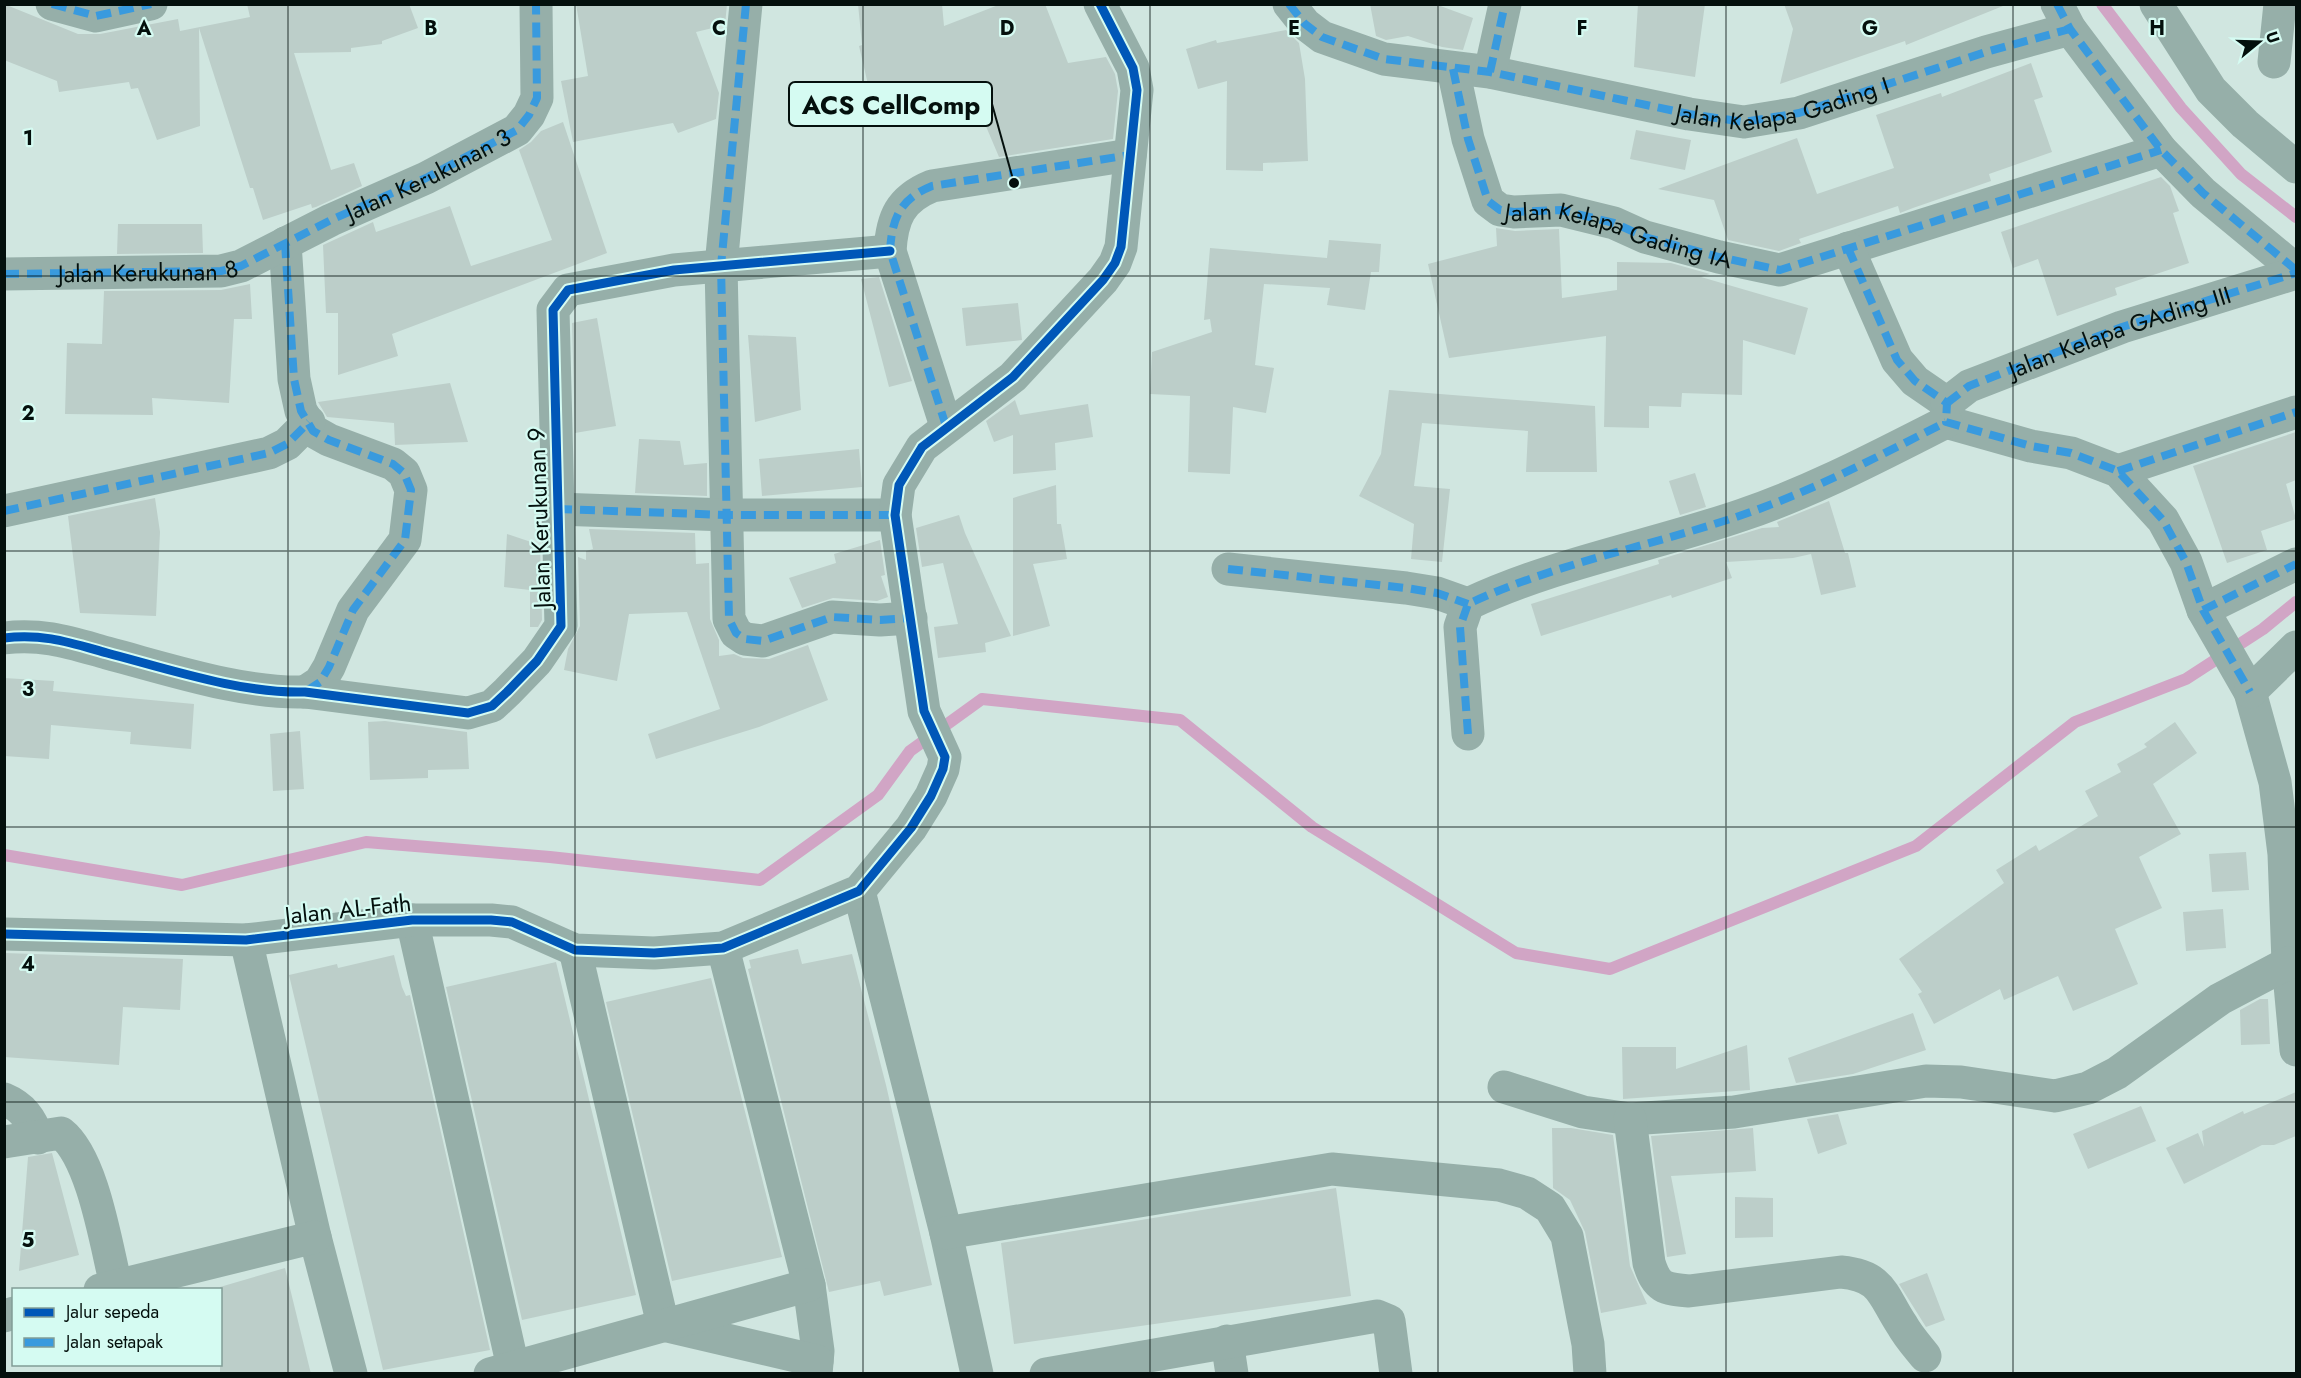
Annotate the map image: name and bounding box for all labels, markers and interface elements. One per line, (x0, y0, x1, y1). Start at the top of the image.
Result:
north arrow (2229, 12, 2289, 72)
text: A (136, 14, 152, 43)
text: B (424, 14, 438, 43)
text: C (712, 14, 726, 43)
text: D (1000, 14, 1014, 43)
text: E (1288, 14, 1300, 43)
text: F (1576, 14, 1588, 43)
text: G (1862, 14, 1878, 43)
text: H (2149, 14, 2165, 43)
text: U (2260, 28, 2285, 46)
street label: Jalan Kelapa Gading I (1670, 67, 1894, 140)
callout: ACS CellComp (789, 82, 992, 126)
text: ACS CellComp (801, 86, 980, 124)
street label: Jalan Kerukunan 3 (337, 119, 517, 230)
text: 1 (23, 124, 33, 153)
street label: Jalan Kelapa Gading IA (1500, 193, 1735, 277)
street label: Jalan Kerukunan 8 (55, 250, 242, 291)
street label: Jalan Kelapa GAding III (2000, 277, 2235, 388)
text: 2 (21, 399, 35, 428)
street label: Jalan Kerukunan 9 (518, 427, 560, 612)
text: 3 (22, 675, 34, 704)
street label: Jalan AL-Fath (280, 885, 413, 933)
text: 4 (21, 950, 35, 979)
text: 5 (22, 1226, 35, 1255)
legend (12, 1288, 222, 1366)
text: Jalur sepeda (64, 1299, 159, 1325)
text: Jalan setapak (64, 1329, 163, 1355)

